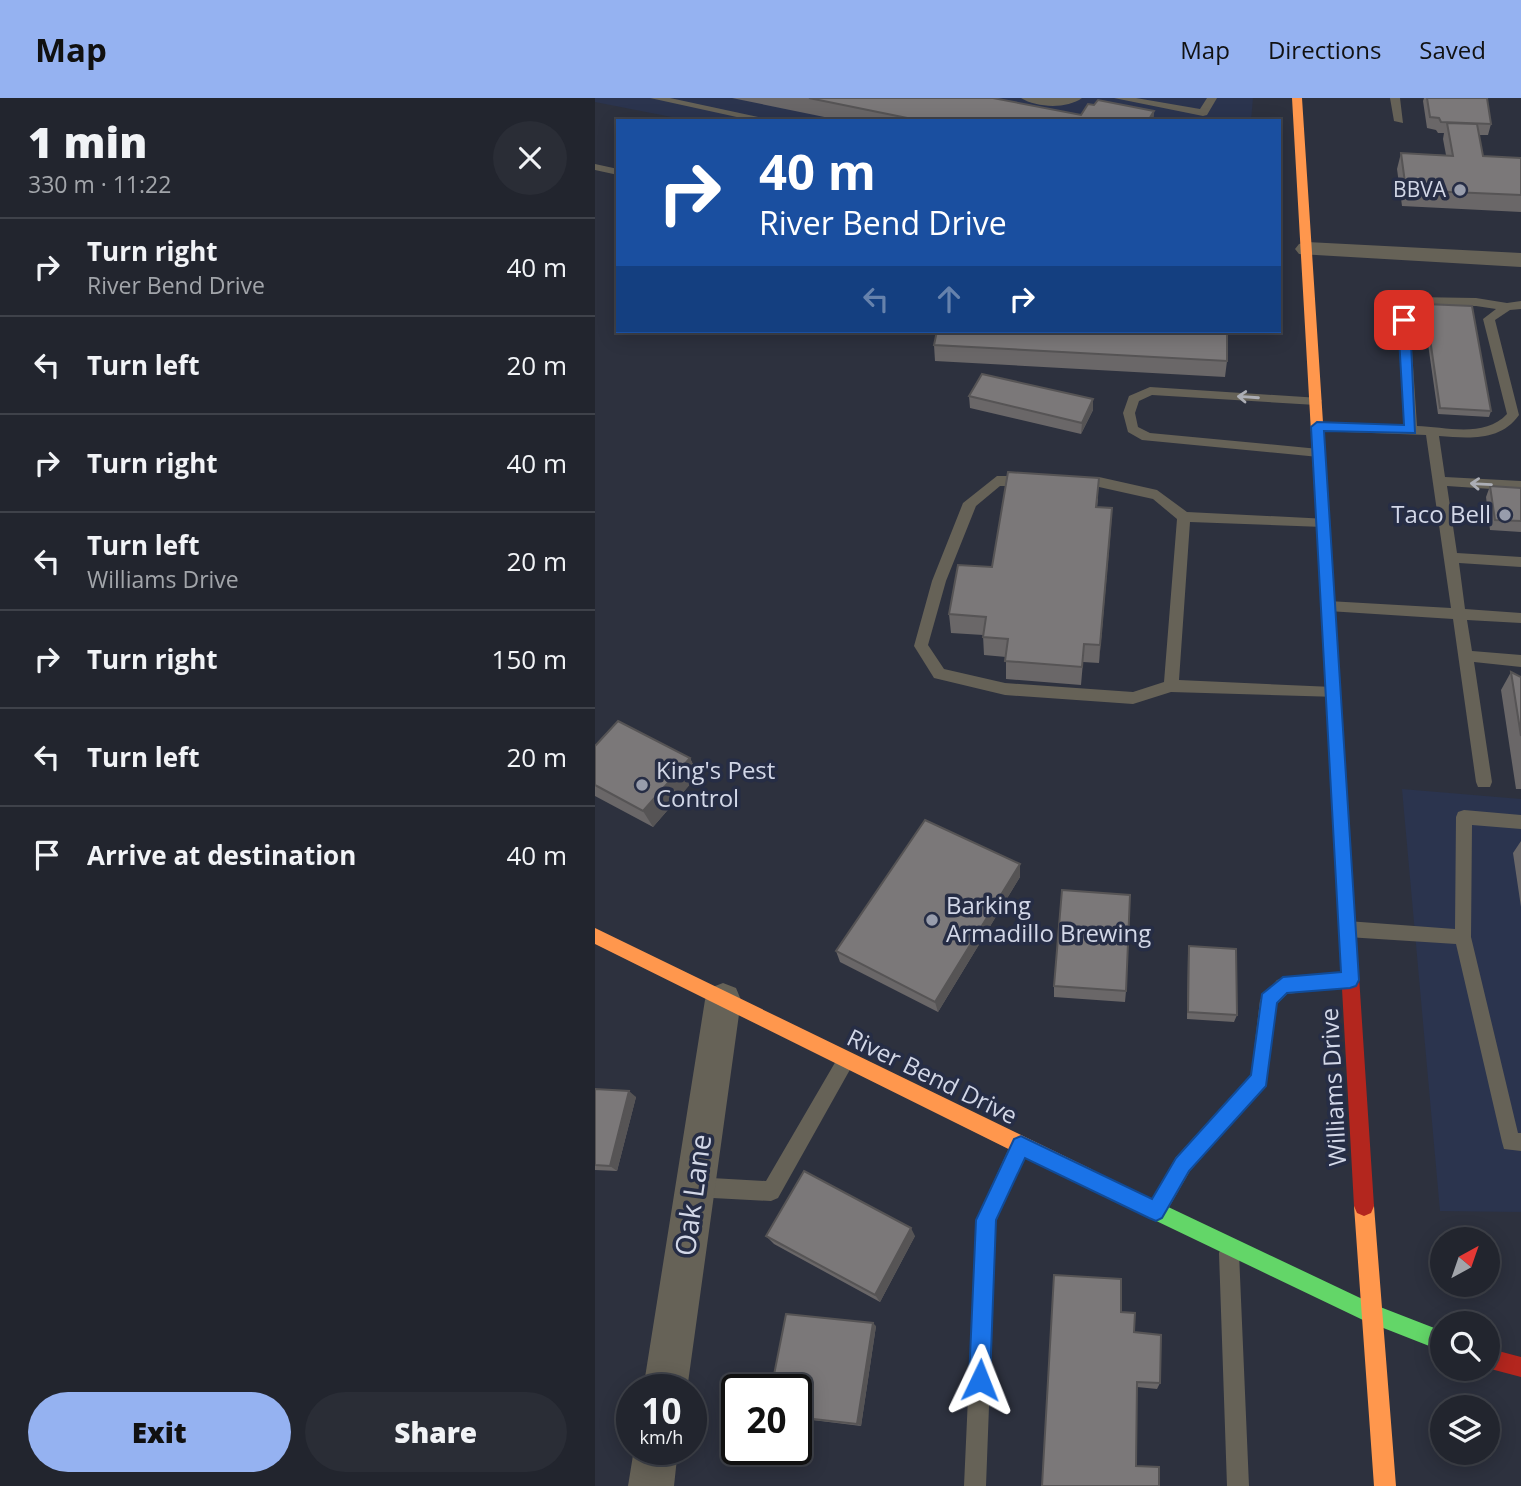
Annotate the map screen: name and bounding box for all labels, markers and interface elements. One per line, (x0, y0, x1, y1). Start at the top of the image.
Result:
text: Map (35, 27, 107, 72)
text: Map (1180, 33, 1230, 66)
text: Directions (1268, 33, 1381, 66)
text: Saved (1419, 33, 1486, 66)
text: 1 min (28, 113, 147, 170)
button: close (493, 121, 567, 195)
text: 40 m (759, 138, 876, 204)
icon: right (644, 147, 735, 238)
text: 330 m · 11:22 (28, 168, 171, 200)
place label: BBVA (1393, 175, 1447, 203)
marker: BBVA (1452, 182, 1468, 198)
text: River Bend Drive (759, 201, 1007, 244)
text: Turn right (87, 233, 218, 269)
icon: right (28, 248, 66, 286)
text: 40 m (506, 249, 567, 285)
text: River Bend Drive (87, 269, 265, 301)
icon: left (857, 280, 895, 318)
icon: ahead (930, 280, 968, 318)
icon: right (1003, 280, 1041, 318)
pin (1374, 290, 1434, 350)
icon: arrive (1385, 301, 1423, 339)
icon: left (28, 346, 66, 384)
text: Turn left (87, 347, 199, 383)
text: 20 m (506, 347, 567, 383)
one-way arrow (1236, 390, 1259, 403)
icon: right (28, 444, 66, 482)
text: Turn right (87, 445, 218, 481)
text: 40 m (506, 445, 567, 481)
one-way arrow (1469, 477, 1492, 490)
place label: Taco Bell (1391, 497, 1491, 530)
marker: Taco Bell (1497, 507, 1513, 523)
text: Turn left (87, 527, 199, 563)
icon: left (28, 542, 66, 580)
text: 20 m (506, 543, 567, 579)
text: Williams Drive (87, 563, 239, 595)
icon: right (28, 640, 66, 678)
text: Turn right (87, 641, 218, 677)
text: 150 m (492, 641, 567, 677)
icon: left (28, 738, 66, 776)
text: Turn left (87, 739, 199, 775)
text: 20 m (506, 739, 567, 775)
place label: King's Pest Control (656, 753, 775, 814)
marker: King's Pest Control (634, 777, 650, 793)
icon: arrive (28, 836, 66, 874)
text: Arrive at destination (87, 837, 356, 873)
text: 40 m (506, 837, 567, 873)
place label: Barking Armadillo Brewing (946, 888, 1151, 949)
marker: Barking Armadillo Brewing (924, 912, 940, 928)
street label: Williams Drive (1312, 1007, 1353, 1167)
street label: River Bend Drive (842, 1020, 1023, 1131)
street label: Oak Lane (665, 1132, 719, 1258)
north arrow (1430, 1227, 1500, 1297)
map controls (1430, 1227, 1500, 1465)
button: search (1430, 1311, 1500, 1381)
position arrow (943, 1343, 1017, 1417)
speed limit sign: 20 (721, 1374, 812, 1465)
text: 10 (641, 1387, 682, 1434)
button: Exit (28, 1392, 291, 1472)
button: Share (305, 1392, 567, 1472)
button: layers (1430, 1395, 1500, 1465)
text: km/h (640, 1425, 683, 1449)

